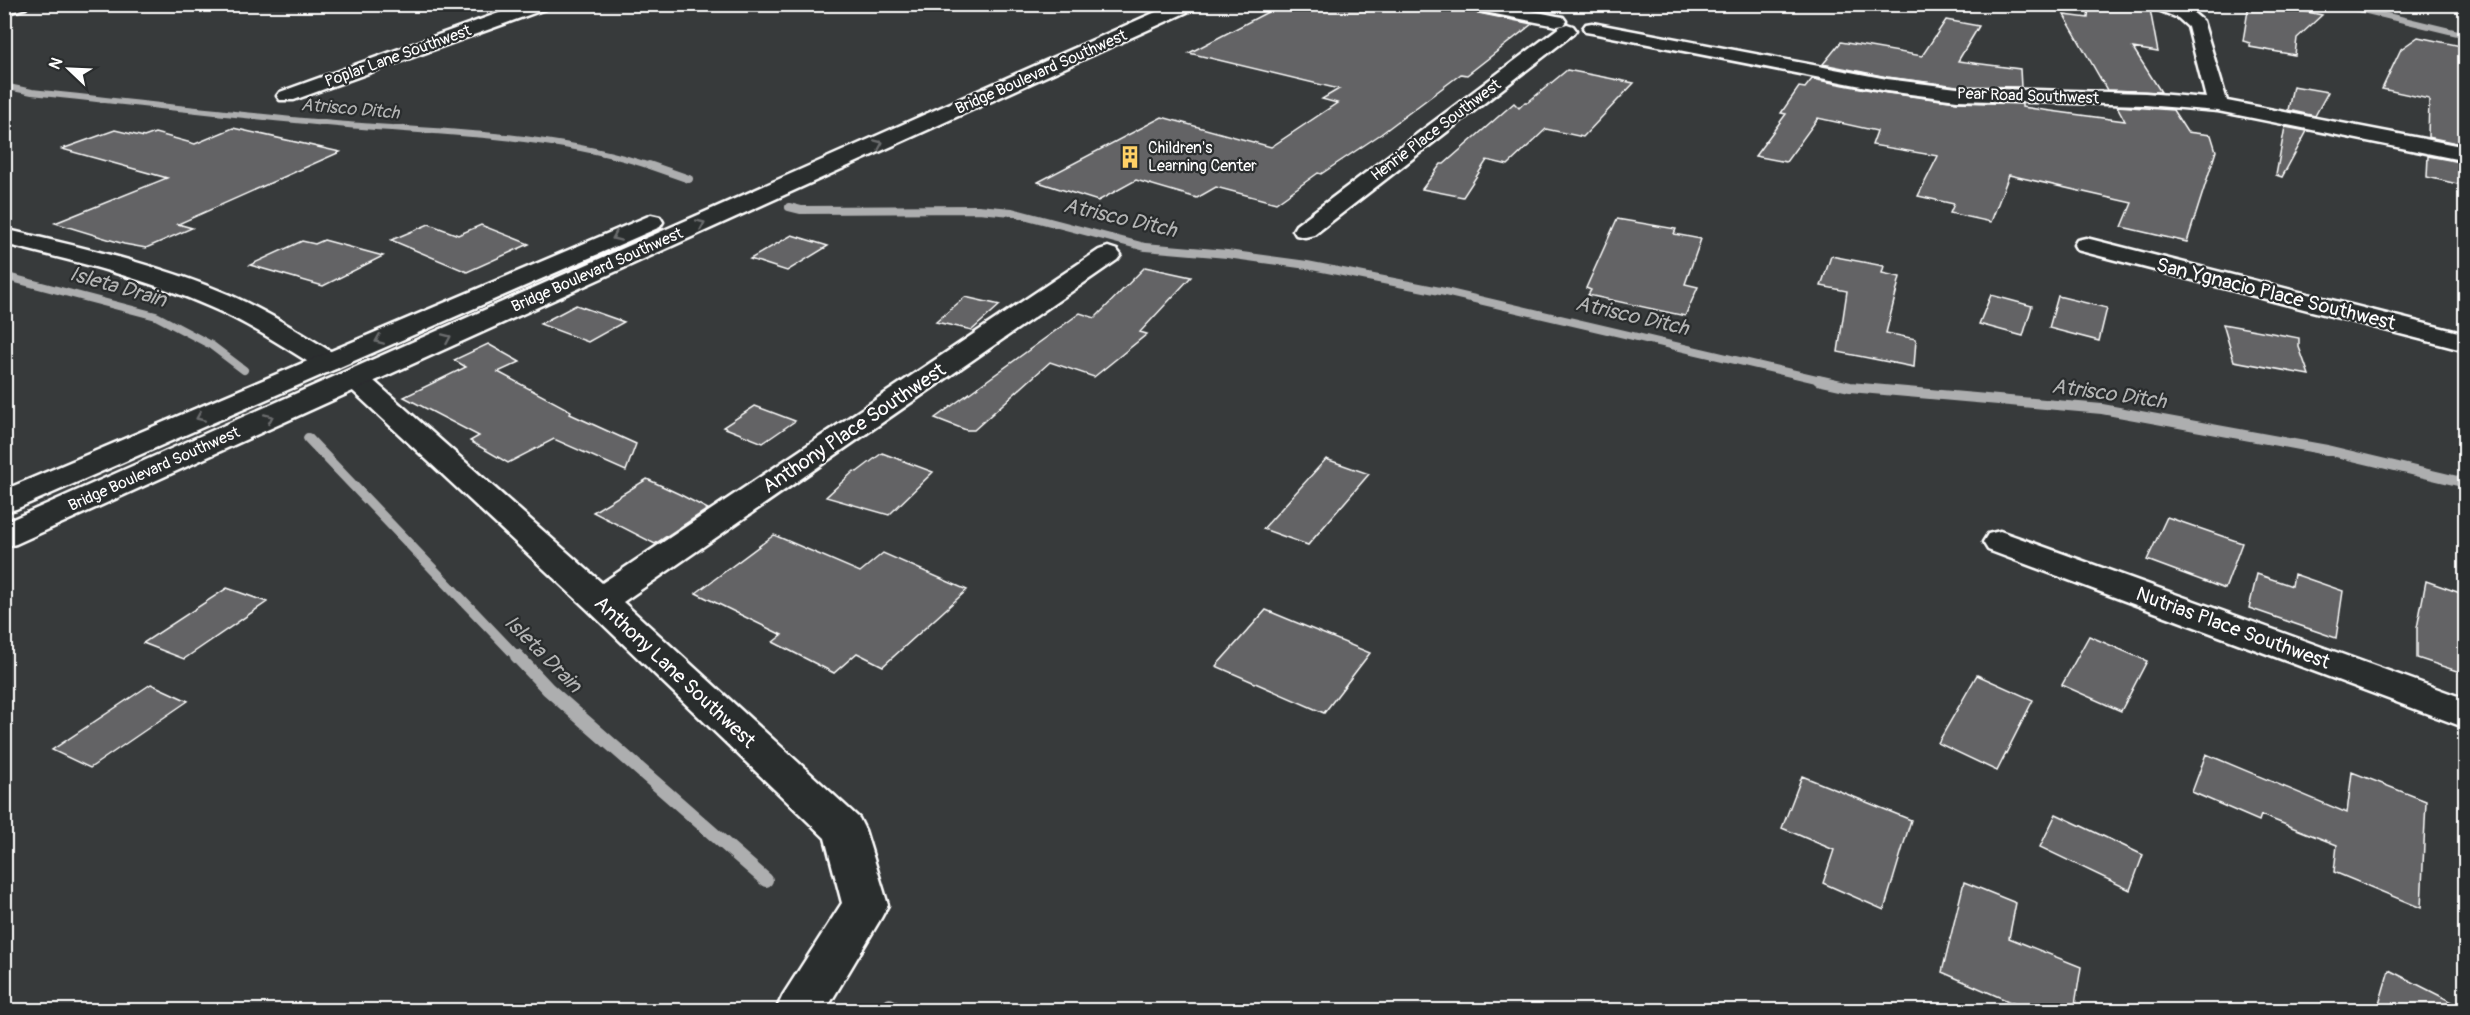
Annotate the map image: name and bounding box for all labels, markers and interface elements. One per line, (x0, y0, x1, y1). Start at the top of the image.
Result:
street label: Poplar Lane Southwest (322, 20, 474, 92)
street label: Bridge Boulevard Southwest (952, 25, 1130, 119)
north arrow (39, 39, 99, 99)
text: N (45, 54, 68, 72)
street label: Henrie Place Southwest (1367, 74, 1505, 185)
street label: Pear Road Southwest (1957, 84, 2100, 108)
water label: Atrisco Ditch (300, 93, 402, 125)
place label: Children's Learning Center (1148, 138, 1257, 176)
one-way arrow (873, 140, 884, 152)
building icon: Children's Learning Center (1117, 144, 1143, 170)
water label: Atrisco Ditch (1061, 192, 1180, 244)
one-way arrow (695, 219, 706, 231)
street label: Bridge Boulevard Southwest (508, 223, 686, 317)
one-way arrow (611, 230, 622, 242)
street label: San Ygnacio Place Southwest (2154, 252, 2399, 336)
water label: Isleta Drain (67, 260, 171, 314)
water label: Atrisco Ditch (1573, 290, 1692, 342)
one-way arrow (374, 333, 385, 345)
one-way arrow (440, 333, 451, 345)
street label: Anthony Place Southwest (758, 357, 951, 499)
water label: Atrisco Ditch (2050, 373, 2169, 416)
one-way arrow (195, 410, 206, 422)
one-way arrow (262, 413, 273, 425)
street label: Bridge Boulevard Southwest (65, 422, 243, 516)
street label: Nutrias Place Southwest (2133, 581, 2334, 675)
street label: Anthony Lane Southwest (589, 591, 762, 754)
water label: Isleta Drain (498, 609, 588, 699)

